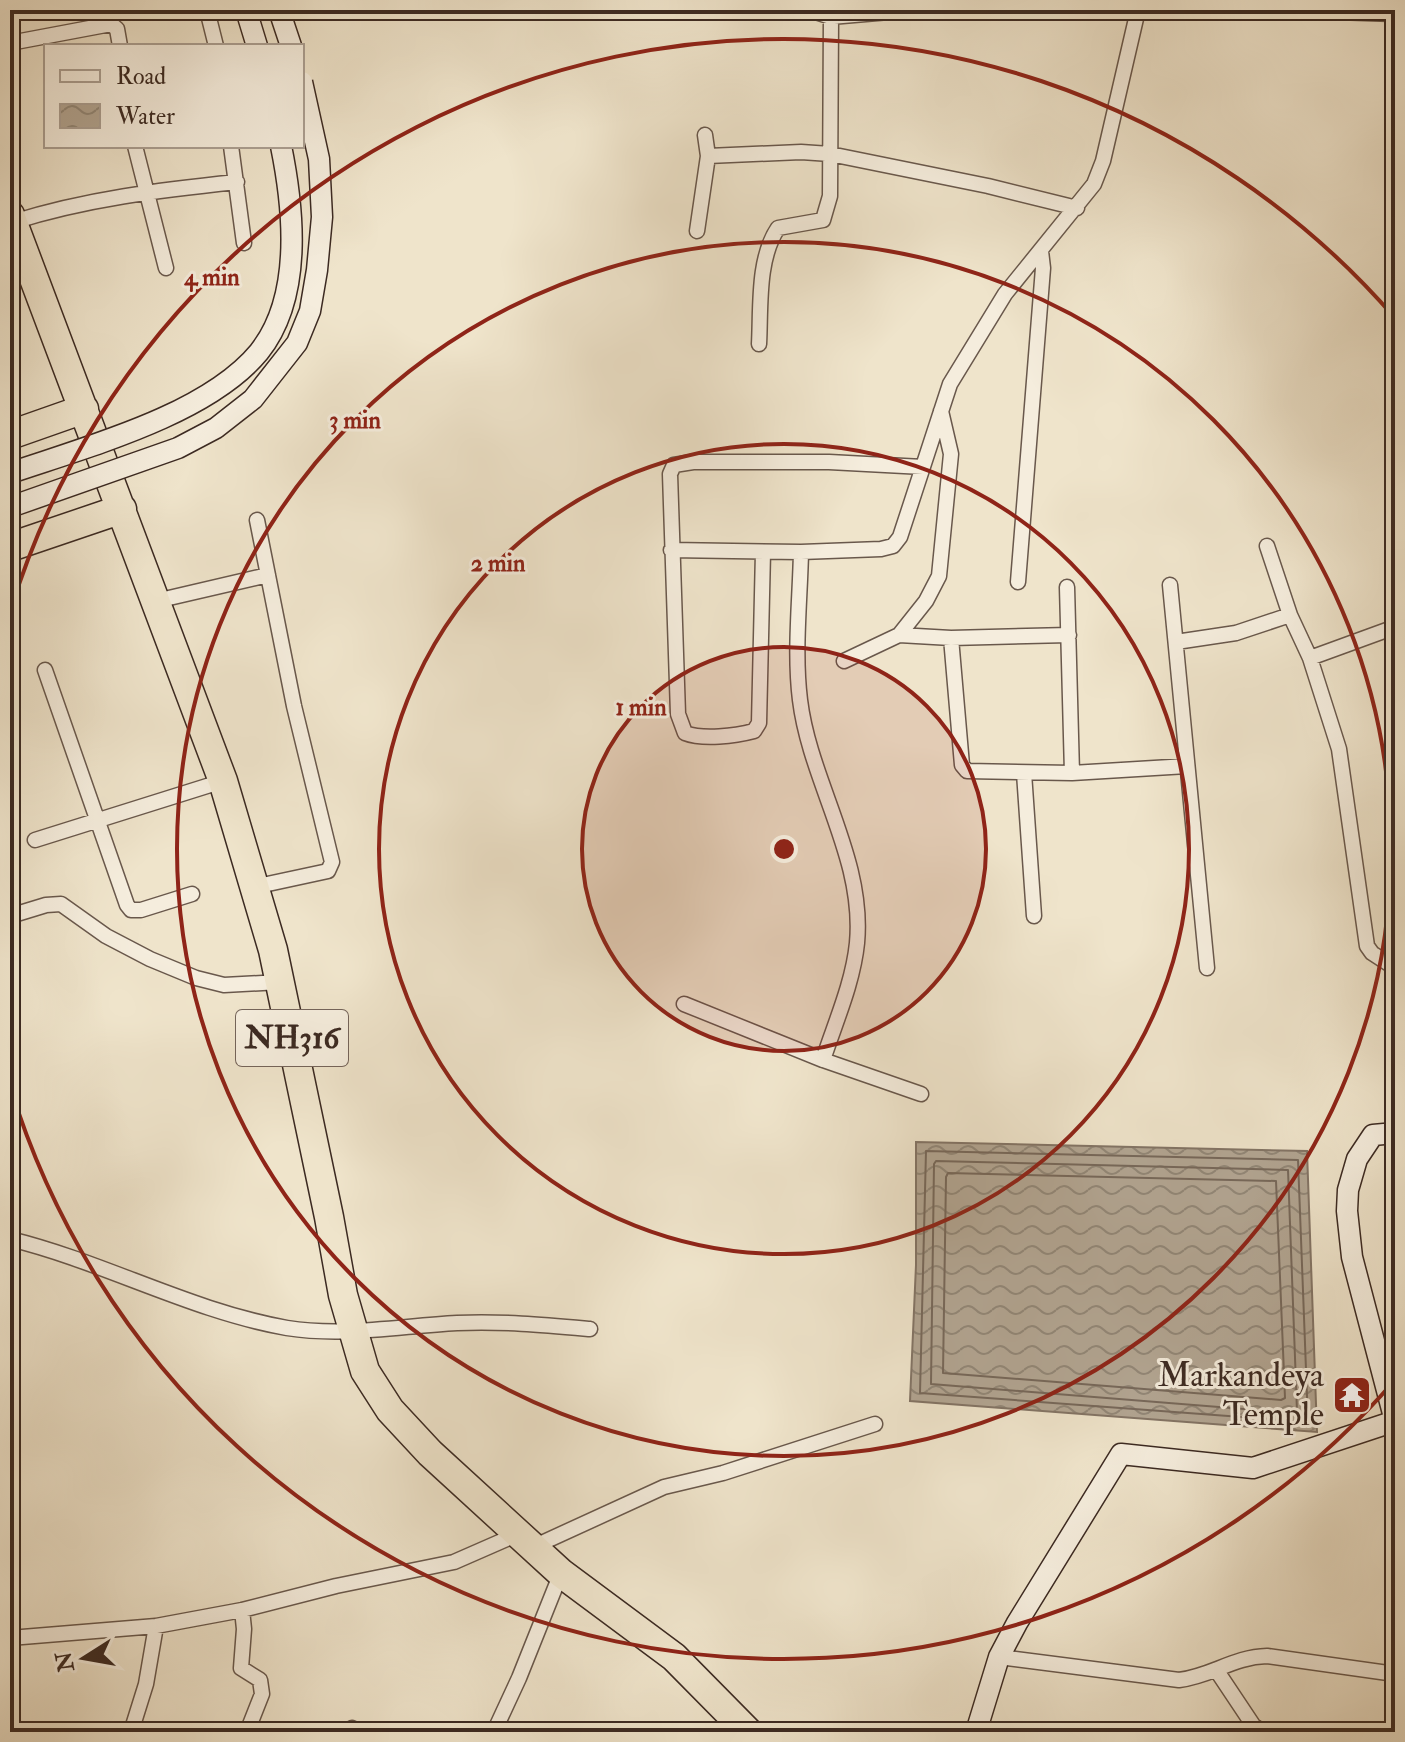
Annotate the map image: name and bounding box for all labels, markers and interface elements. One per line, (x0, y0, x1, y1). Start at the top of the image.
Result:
legend (44, 44, 304, 148)
text: Road (116, 61, 166, 92)
text: Water (115, 101, 175, 132)
text: 4 min (183, 262, 240, 293)
text: 3 min (329, 405, 381, 436)
text: 2 min (471, 548, 526, 579)
text: 1 min (616, 692, 667, 723)
centre of rings (770, 835, 798, 863)
road number: NH316 (236, 1010, 348, 1066)
place label: Markandeya Temple (1158, 1354, 1325, 1436)
temple icon: Markandeya Temple (1331, 1374, 1373, 1416)
north arrow (44, 1618, 124, 1698)
text: N (50, 1649, 81, 1675)

